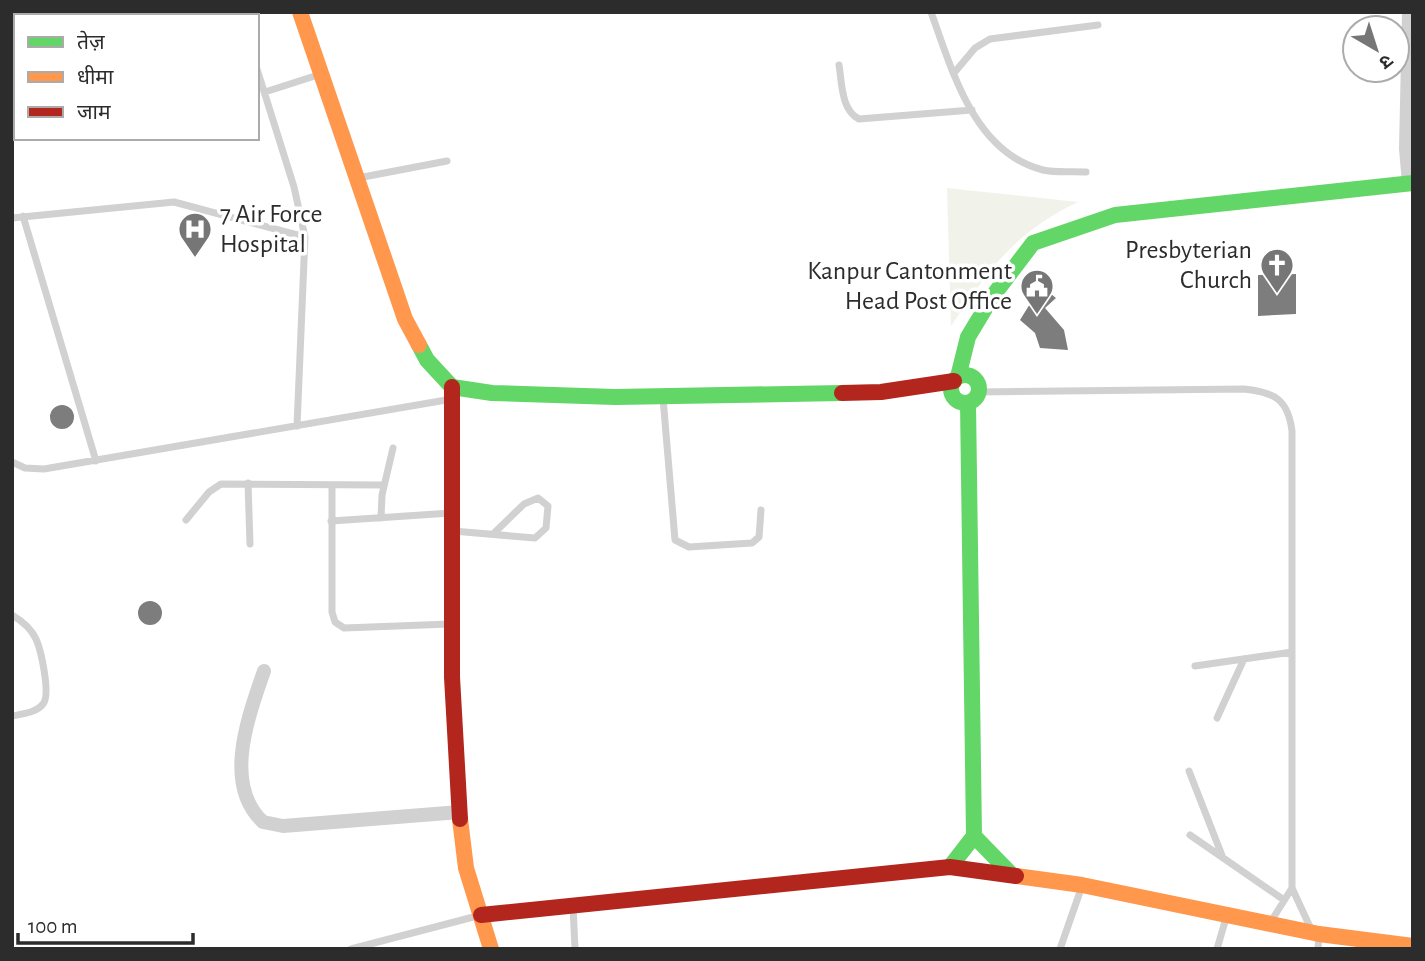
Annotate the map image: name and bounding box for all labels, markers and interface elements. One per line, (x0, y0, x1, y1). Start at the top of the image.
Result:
legend (14, 14, 259, 140)
north arrow (1341, 14, 1411, 84)
text: तेज़ (77, 30, 105, 53)
text: उ (1375, 50, 1396, 72)
text: धीमा (77, 65, 114, 88)
text: जाम (77, 102, 111, 123)
place label: 7 Air Force Hospital (220, 201, 322, 257)
hospital icon: 7 Air Force Hospital (176, 210, 214, 259)
place label: Presbyterian Church (1125, 237, 1252, 293)
church icon: Presbyterian Church (1258, 246, 1296, 295)
place label: Kanpur Cantonment Head Post Office (807, 258, 1012, 314)
public building icon: Kanpur Cantonment Head Post Office (1018, 267, 1056, 316)
scale bar (18, 902, 192, 946)
text: 100 m (28, 916, 78, 937)

